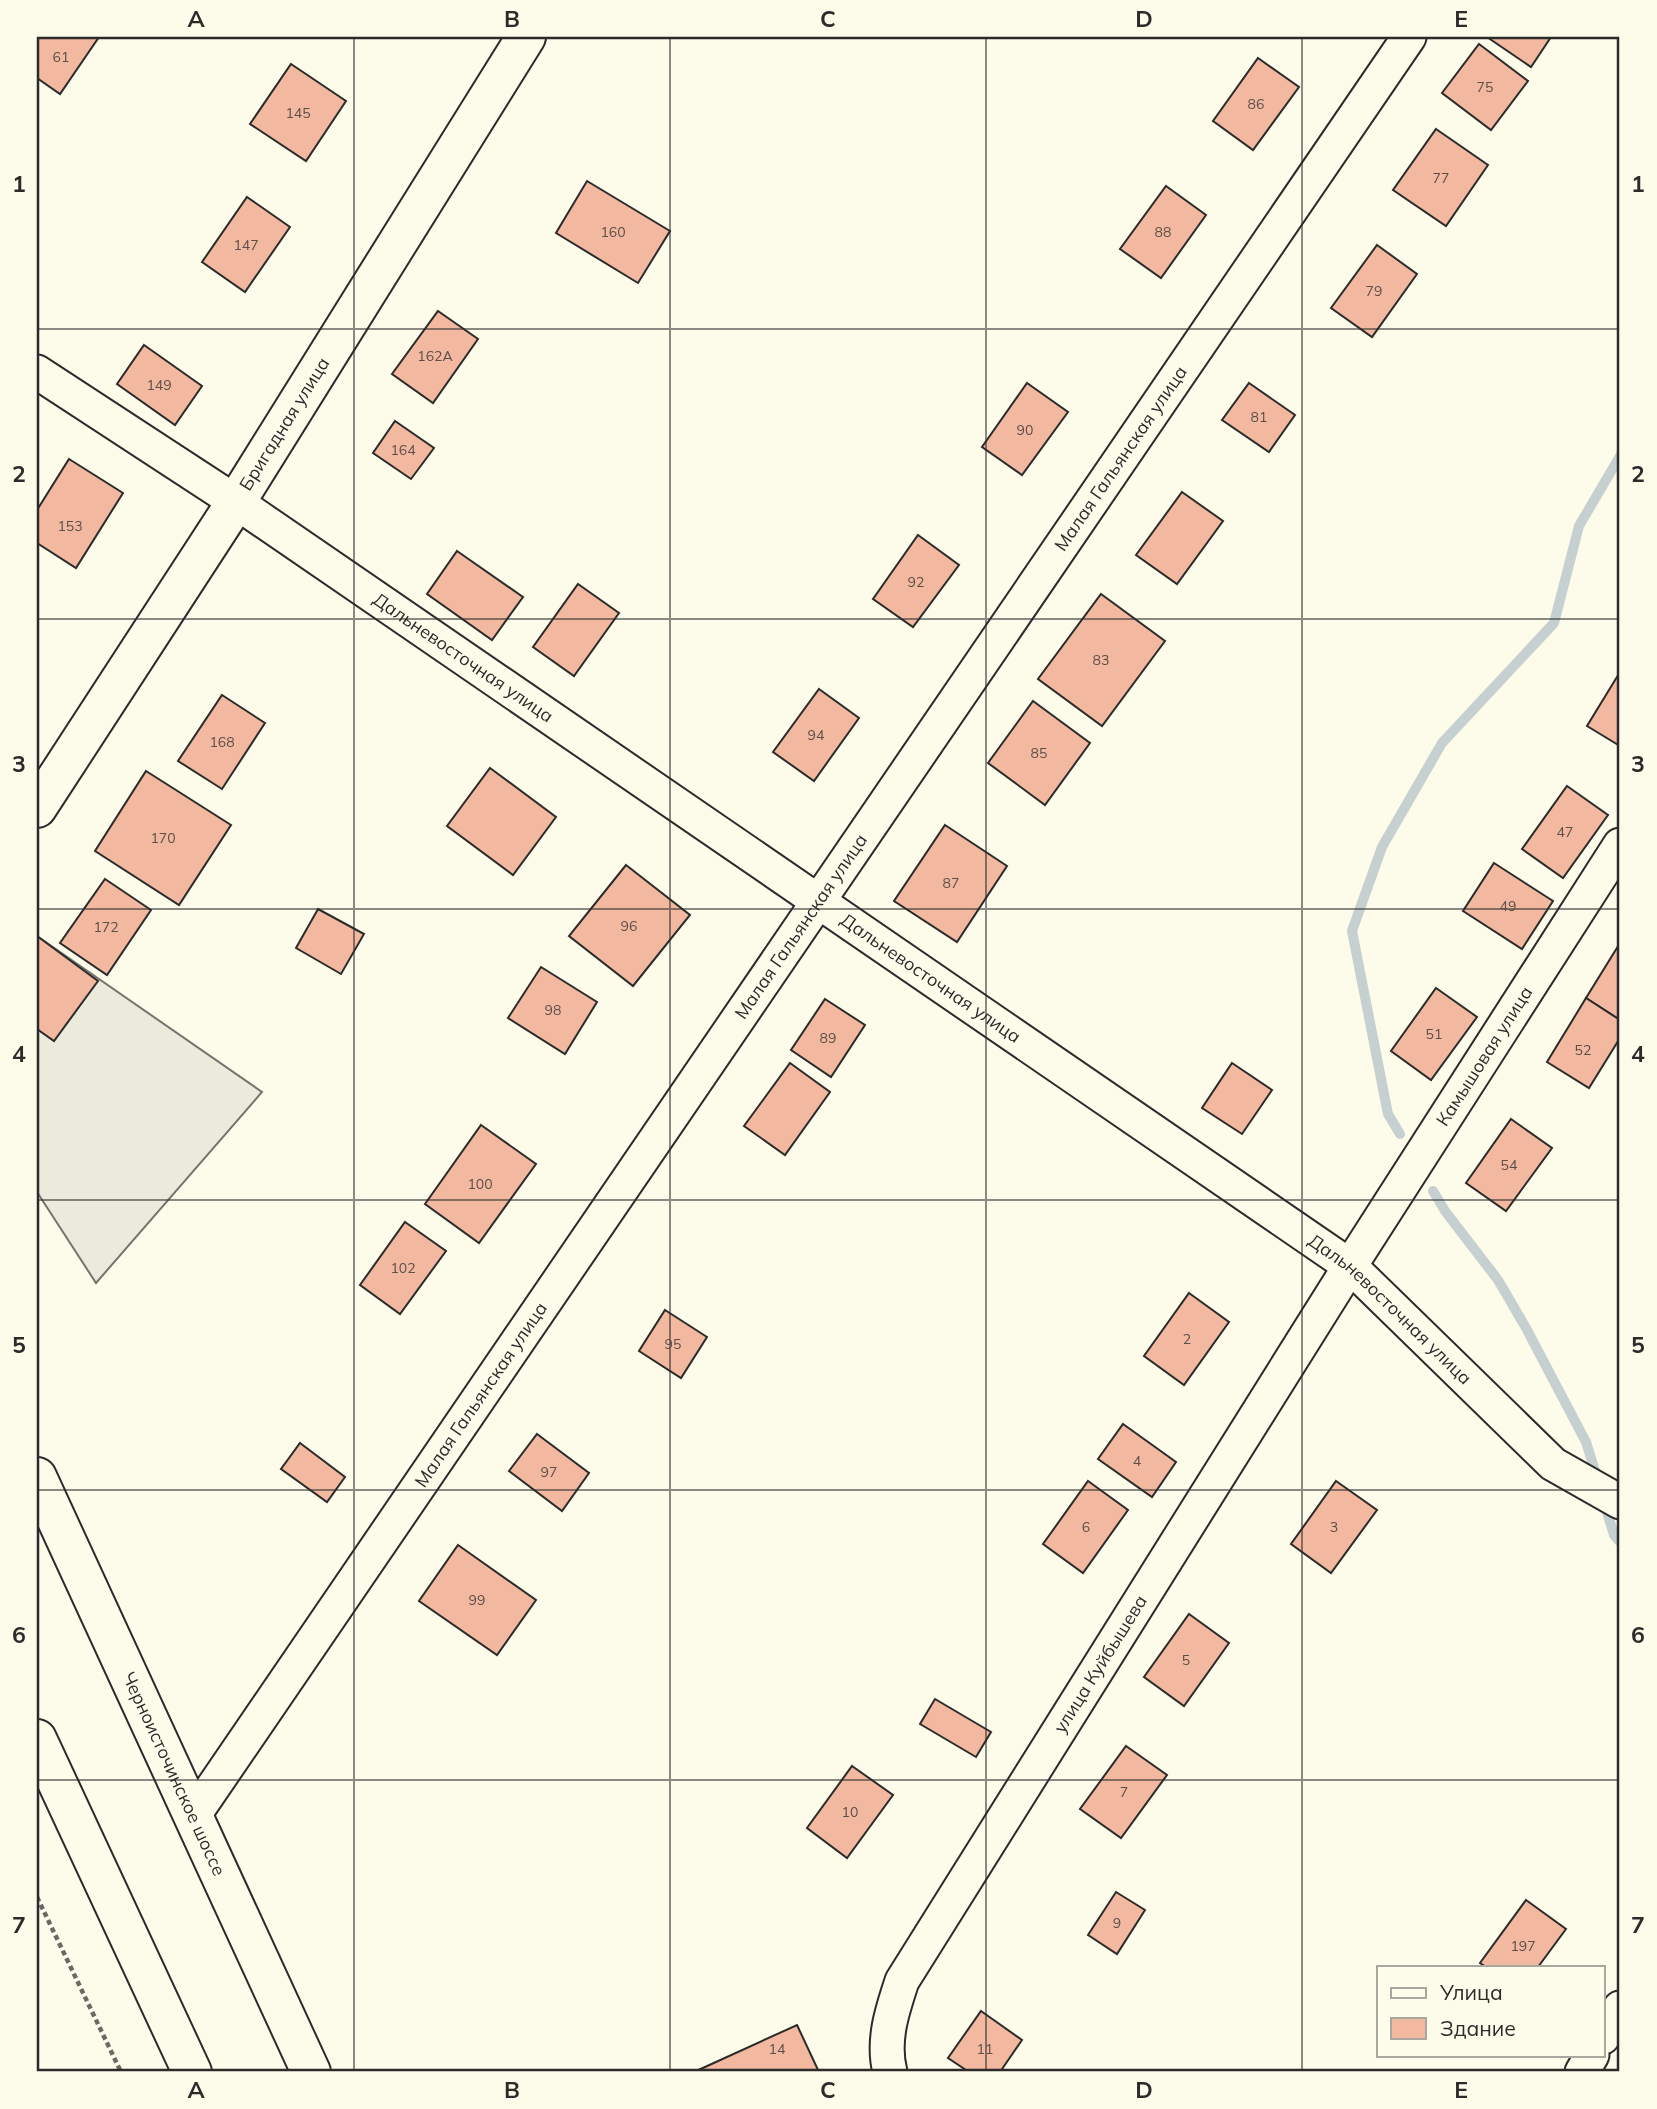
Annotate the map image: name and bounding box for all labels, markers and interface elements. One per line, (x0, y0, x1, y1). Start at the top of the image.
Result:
text: A (187, 4, 205, 33)
text: B (504, 4, 520, 33)
text: C (820, 4, 836, 33)
text: D (1135, 4, 1153, 33)
text: E (1454, 4, 1468, 33)
house number: 61 (53, 48, 69, 66)
house number: 75 (1477, 78, 1493, 96)
house number: 86 (1248, 95, 1264, 113)
house number: 145 (285, 104, 311, 122)
text: 1 (12, 169, 26, 198)
house number: 77 (1433, 169, 1449, 187)
text: 1 (1631, 169, 1645, 198)
house number: 160 (600, 223, 626, 241)
house number: 88 (1155, 223, 1171, 241)
house number: 147 (233, 236, 259, 254)
house number: 79 (1366, 282, 1382, 300)
house number: 162А (417, 347, 453, 365)
street label: Бригадная улица (234, 353, 334, 495)
street label: Малая Гальянская улица (1049, 361, 1192, 555)
house number: 149 (146, 376, 172, 394)
house number: 81 (1251, 408, 1267, 426)
house number: 90 (1017, 421, 1033, 439)
house number: 164 (390, 441, 416, 459)
text: 2 (12, 459, 26, 488)
text: 2 (1631, 459, 1645, 488)
house number: 153 (57, 517, 83, 535)
house number: 92 (908, 573, 924, 591)
street label: Дальневосточная улица (369, 587, 558, 727)
house number: 83 (1093, 651, 1109, 669)
house number: 94 (808, 726, 825, 744)
house number: 168 (209, 733, 235, 751)
house number: 85 (1031, 744, 1047, 762)
text: 3 (12, 749, 26, 778)
text: 3 (1631, 749, 1645, 778)
house number: 47 (1557, 823, 1573, 841)
house number: 170 (150, 829, 176, 847)
street label: Малая Гальянская улица (729, 829, 872, 1023)
house number: 87 (943, 874, 959, 892)
house number: 49 (1500, 897, 1516, 915)
street label: Дальневосточная улица (836, 908, 1026, 1048)
house number: 96 (621, 917, 637, 935)
house number: 172 (93, 918, 119, 936)
street label: Камышовая улица (1431, 982, 1537, 1130)
house number: 98 (545, 1001, 561, 1019)
house number: 51 (1426, 1025, 1442, 1043)
house number: 89 (820, 1029, 836, 1047)
text: 4 (12, 1039, 26, 1068)
text: 4 (1631, 1039, 1645, 1068)
house number: 52 (1575, 1041, 1591, 1059)
house number: 54 (1501, 1156, 1518, 1174)
house number: 100 (467, 1175, 493, 1193)
street label: Дальневосточная улица (1304, 1229, 1477, 1389)
house number: 102 (390, 1259, 416, 1277)
street label: Малая Гальянская улица (409, 1297, 552, 1491)
text: 5 (12, 1330, 26, 1359)
house number: 2 (1183, 1330, 1191, 1348)
text: 5 (1631, 1330, 1645, 1359)
house number: 95 (665, 1335, 681, 1353)
house number: 4 (1133, 1452, 1142, 1470)
house number: 97 (541, 1463, 557, 1481)
house number: 6 (1082, 1518, 1090, 1536)
house number: 3 (1330, 1518, 1338, 1536)
house number: 99 (469, 1591, 485, 1609)
street label: улица Куйбышева (1048, 1591, 1152, 1737)
text: 6 (12, 1620, 26, 1649)
text: 6 (1631, 1620, 1645, 1649)
house number: 5 (1182, 1651, 1190, 1669)
street label: Черноисточинское шоссе (117, 1668, 231, 1879)
house number: 7 (1120, 1783, 1128, 1801)
house number: 10 (842, 1803, 858, 1821)
text: 7 (12, 1910, 26, 1939)
text: 7 (1631, 1910, 1645, 1939)
house number: 9 (1113, 1914, 1121, 1932)
house number: 197 (1510, 1937, 1536, 1955)
legend (1377, 1966, 1604, 2056)
text: Улица (1439, 1979, 1503, 2005)
text: Здание (1440, 2015, 1516, 2041)
house number: 14 (769, 2040, 786, 2058)
house number: 11 (977, 2040, 993, 2058)
text: A (187, 2075, 205, 2104)
text: B (504, 2075, 520, 2104)
text: C (820, 2075, 836, 2104)
text: D (1135, 2075, 1153, 2104)
text: E (1454, 2075, 1468, 2104)

